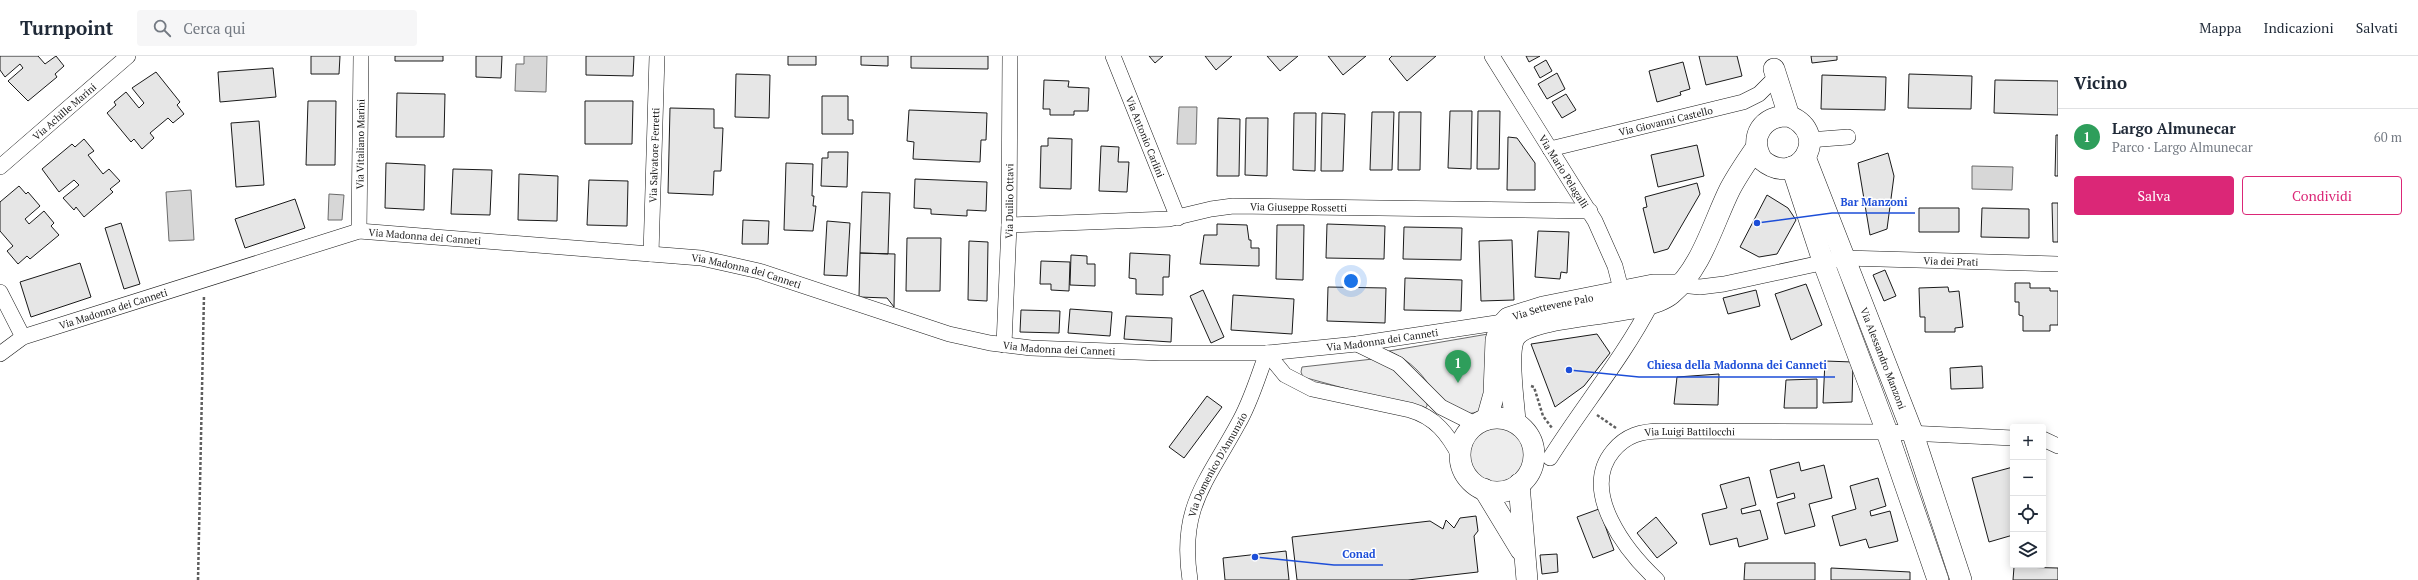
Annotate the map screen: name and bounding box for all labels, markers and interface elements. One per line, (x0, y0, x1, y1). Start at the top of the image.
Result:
search box (137, 10, 417, 46)
text: Turnpoint (20, 15, 113, 40)
icon: search (151, 17, 173, 39)
text: Cerca qui (183, 18, 246, 38)
text: Mappa (2199, 18, 2241, 37)
text: Indicazioni (2263, 18, 2334, 37)
text: Salvati (2356, 18, 2398, 37)
text: Vicino (2074, 71, 2127, 94)
street label: Via Achille Marini (30, 80, 99, 143)
street label: Via Antonio Carlini (1123, 94, 1168, 179)
street label: Via Vitaliano Marini (353, 99, 367, 189)
street label: Via Giovanni Castello (1617, 103, 1714, 139)
street label: Via Salvatore Ferretti (646, 107, 662, 203)
text: Largo Almunecar (2112, 118, 2236, 138)
text: 1 (2083, 128, 2091, 146)
text: 60 m (2374, 128, 2402, 146)
street label: Via Mario Pelagalli (1536, 132, 1592, 210)
text: Parco · Largo Almunecar (2112, 138, 2253, 156)
street label: Via Duilio Ottavi (1002, 163, 1016, 239)
button: Salva (2074, 176, 2234, 215)
button: Condividi (2242, 176, 2402, 215)
callout: Bar Manzoni (1832, 190, 1915, 213)
text: Bar Manzoni (1840, 195, 1908, 209)
street label: Via Giuseppe Rossetti (1250, 200, 1347, 214)
street label: Via Madonna dei Canneti (368, 225, 482, 247)
street label: Via Madonna dei Canneti (691, 251, 803, 291)
street label: Via dei Prati (1923, 254, 1979, 268)
your location (1341, 271, 1361, 291)
street label: Via Madonna dei Canneti (57, 285, 169, 332)
street label: Via Settevene Palo (1511, 291, 1595, 323)
street label: Via Alessandro Manzoni (1858, 306, 1909, 411)
street label: Via Madonna dei Canneti (1326, 325, 1439, 354)
street label: Via Madonna dei Canneti (1002, 338, 1116, 358)
pin: 1 (1445, 350, 1471, 383)
callout: Chiesa della Madonna dei Canneti (1639, 354, 1835, 377)
text: Chiesa della Madonna dei Canneti (1647, 358, 1827, 372)
street label: Via Domenico D'Annunzio (1185, 410, 1250, 519)
street label: Via Luigi Battilocchi (1644, 424, 1735, 439)
map controls (2010, 424, 2046, 568)
button: + (2010, 424, 2046, 460)
button: − (2010, 460, 2046, 496)
button: locate (2010, 496, 2046, 532)
button: layers (2010, 532, 2046, 568)
callout: Conad (1334, 542, 1383, 565)
text: Conad (1342, 547, 1376, 561)

